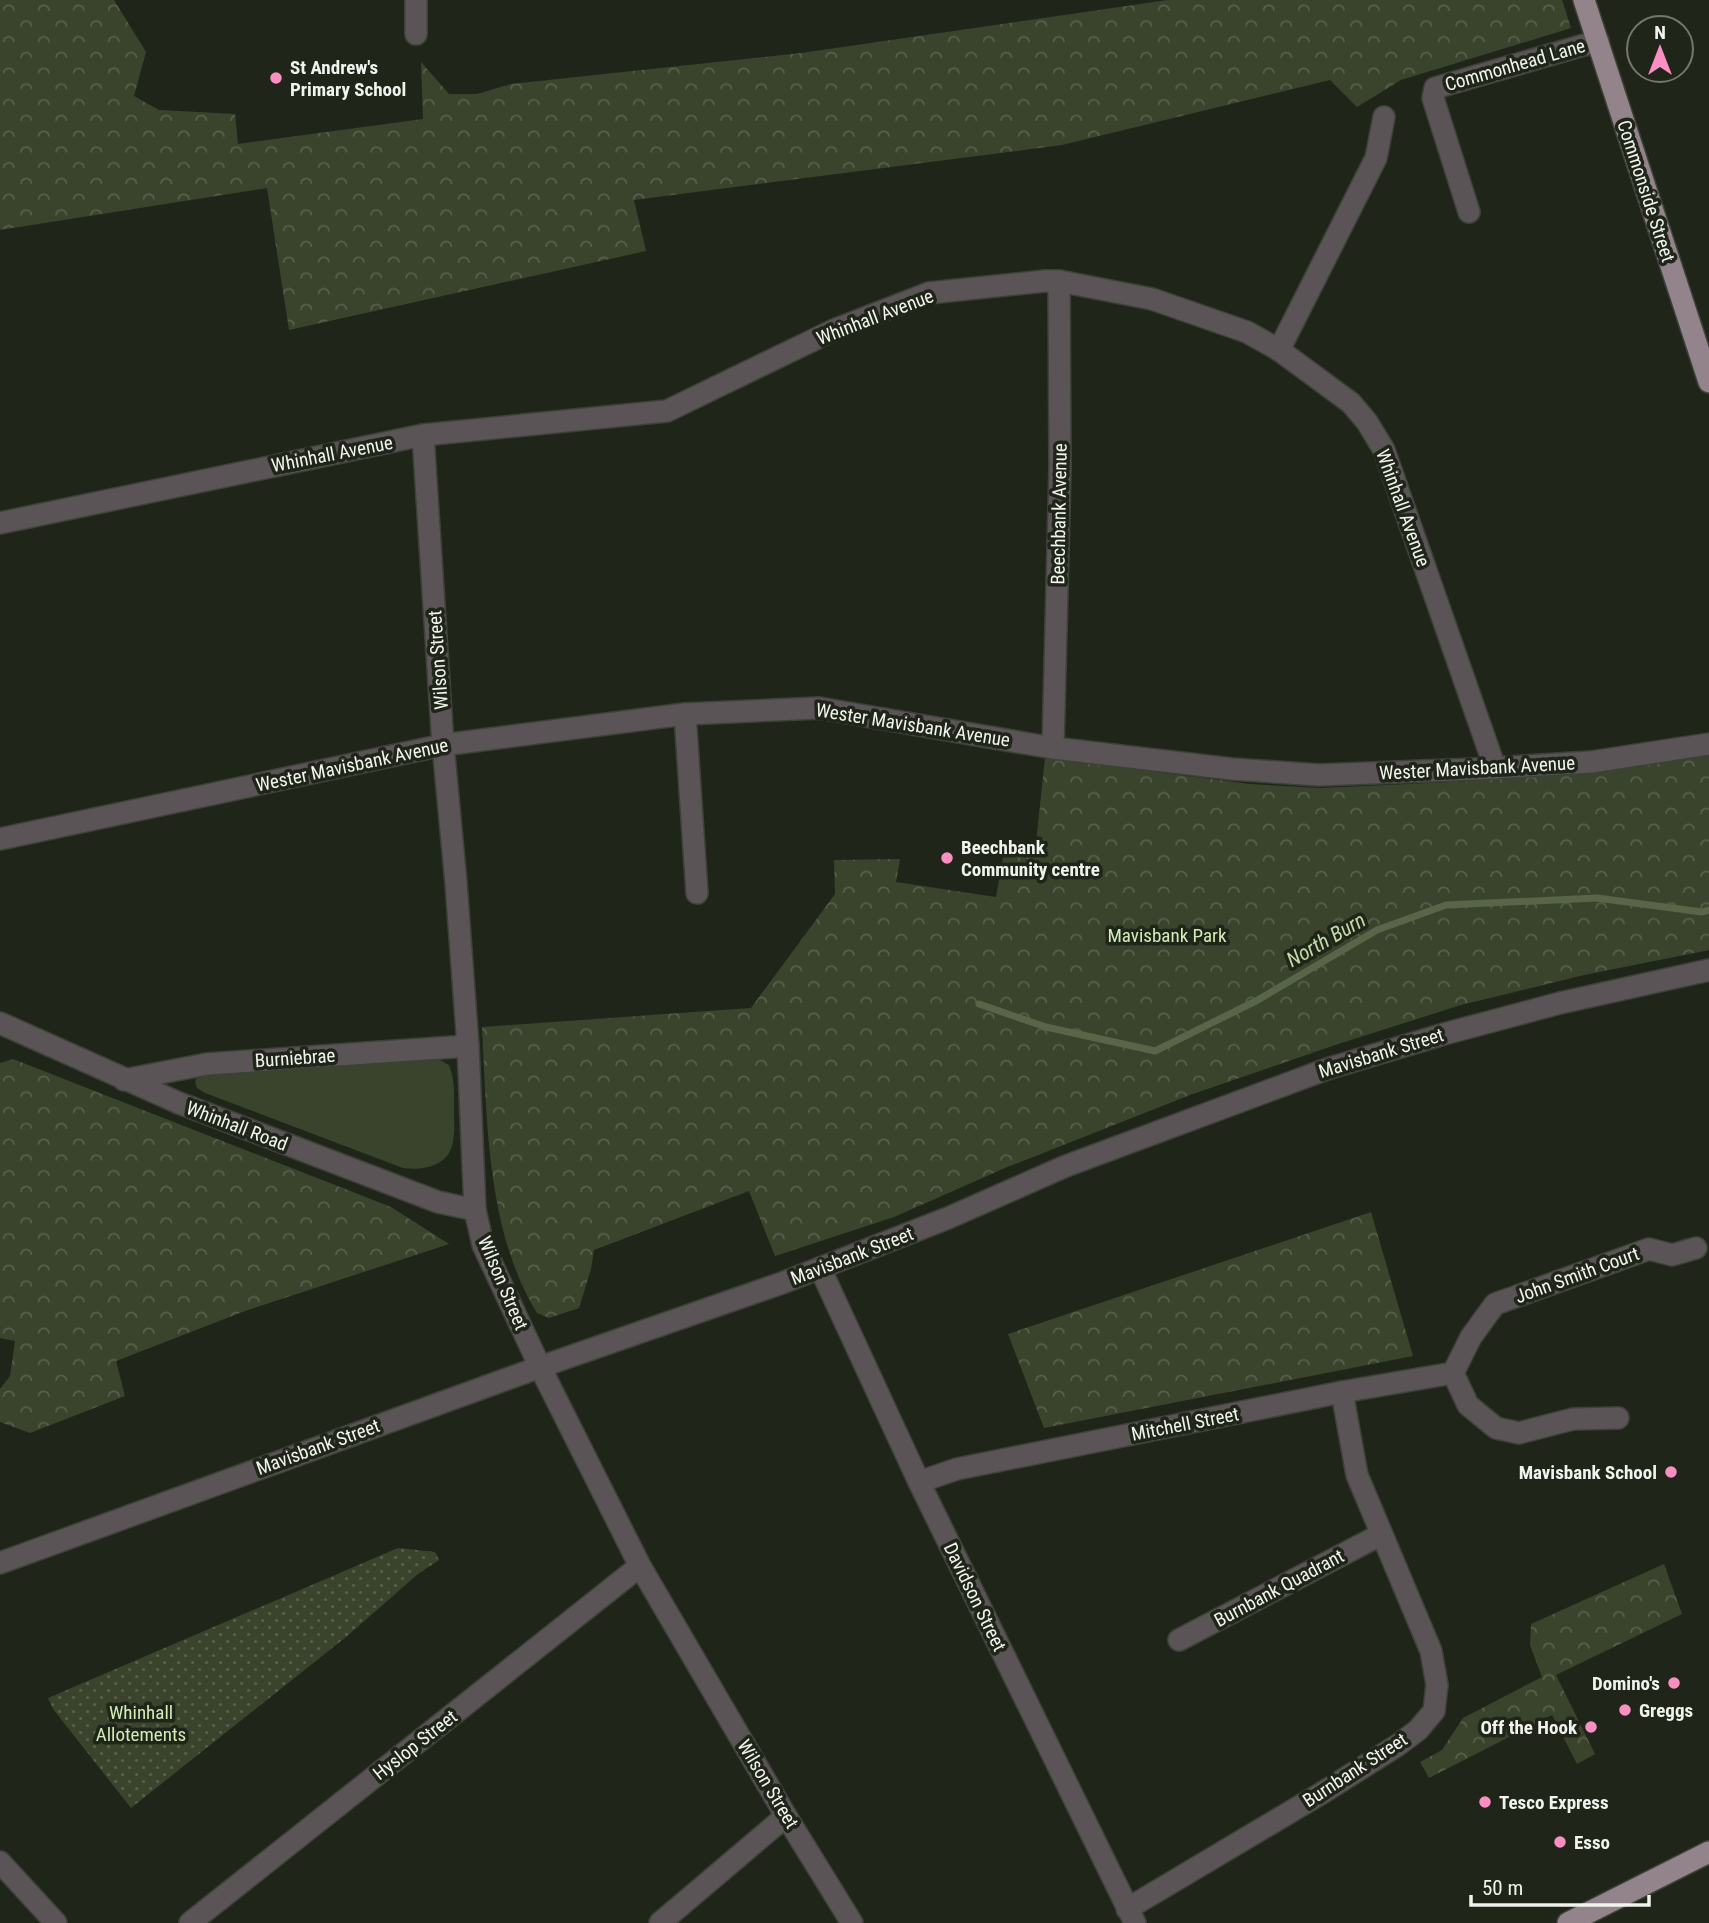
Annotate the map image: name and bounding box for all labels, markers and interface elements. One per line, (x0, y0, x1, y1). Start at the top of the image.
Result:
north arrow (1625, 14, 1695, 84)
text: N (1654, 21, 1666, 44)
street label: Commonhead Lane (1442, 34, 1588, 96)
place label: St Andrew's Primary School (290, 56, 406, 101)
marker: St Andrew's Primary School (268, 70, 284, 86)
street label: Commonside Street (1612, 117, 1680, 265)
street label: Whinhall Avenue (813, 284, 937, 350)
street label: Whinhall Avenue (269, 431, 395, 477)
street label: Beechbank Avenue (1046, 443, 1072, 585)
street label: Whinhall Avenue (1371, 446, 1435, 570)
street label: Wilson Street (423, 610, 453, 710)
street label: Wester Mavisbank Avenue (814, 698, 1012, 752)
street label: Wester Mavisbank Avenue (254, 733, 450, 797)
street label: Wester Mavisbank Avenue (1378, 751, 1576, 785)
place label: Beechbank Community centre (961, 836, 1100, 881)
marker: Beechbank Community centre (939, 850, 955, 866)
water label: North Burn (1282, 908, 1370, 972)
park label: Mavisbank Park (1108, 924, 1227, 947)
street label: Mavisbank Street (1316, 1023, 1446, 1083)
street label: Burniebrae (254, 1044, 336, 1072)
street label: Whinhall Road (183, 1096, 291, 1156)
street label: Mavisbank Street (787, 1222, 917, 1290)
street label: Wilson Street (473, 1233, 533, 1333)
street label: John Smith Court (1512, 1242, 1642, 1308)
street label: Mitchell Street (1129, 1402, 1241, 1446)
street label: Mavisbank Street (253, 1414, 383, 1480)
place label: Mavisbank School (1519, 1461, 1657, 1484)
marker: Mavisbank School (1663, 1464, 1679, 1480)
street label: Davidson Street (939, 1539, 1011, 1655)
street label: Burnbank Quadrant (1210, 1544, 1348, 1632)
place label: Domino's (1592, 1672, 1660, 1695)
marker: Domino's (1666, 1675, 1682, 1691)
place label: Greggs (1639, 1699, 1693, 1722)
park label: Whinhall Allotements (96, 1701, 186, 1746)
marker: Greggs (1617, 1702, 1633, 1718)
street label: Hyslop Street (368, 1705, 462, 1785)
place label: Off the Hook (1480, 1716, 1578, 1739)
marker: Off the Hook (1583, 1719, 1599, 1735)
street label: Burnbank Street (1299, 1728, 1411, 1812)
street label: Wilson Street (733, 1735, 803, 1833)
place label: Tesco Express (1499, 1791, 1609, 1814)
marker: Tesco Express (1477, 1794, 1493, 1810)
place label: Esso (1574, 1831, 1610, 1854)
marker: Esso (1552, 1834, 1568, 1850)
scale bar (1471, 1864, 1650, 1908)
text: 50 m (1482, 1876, 1523, 1900)

